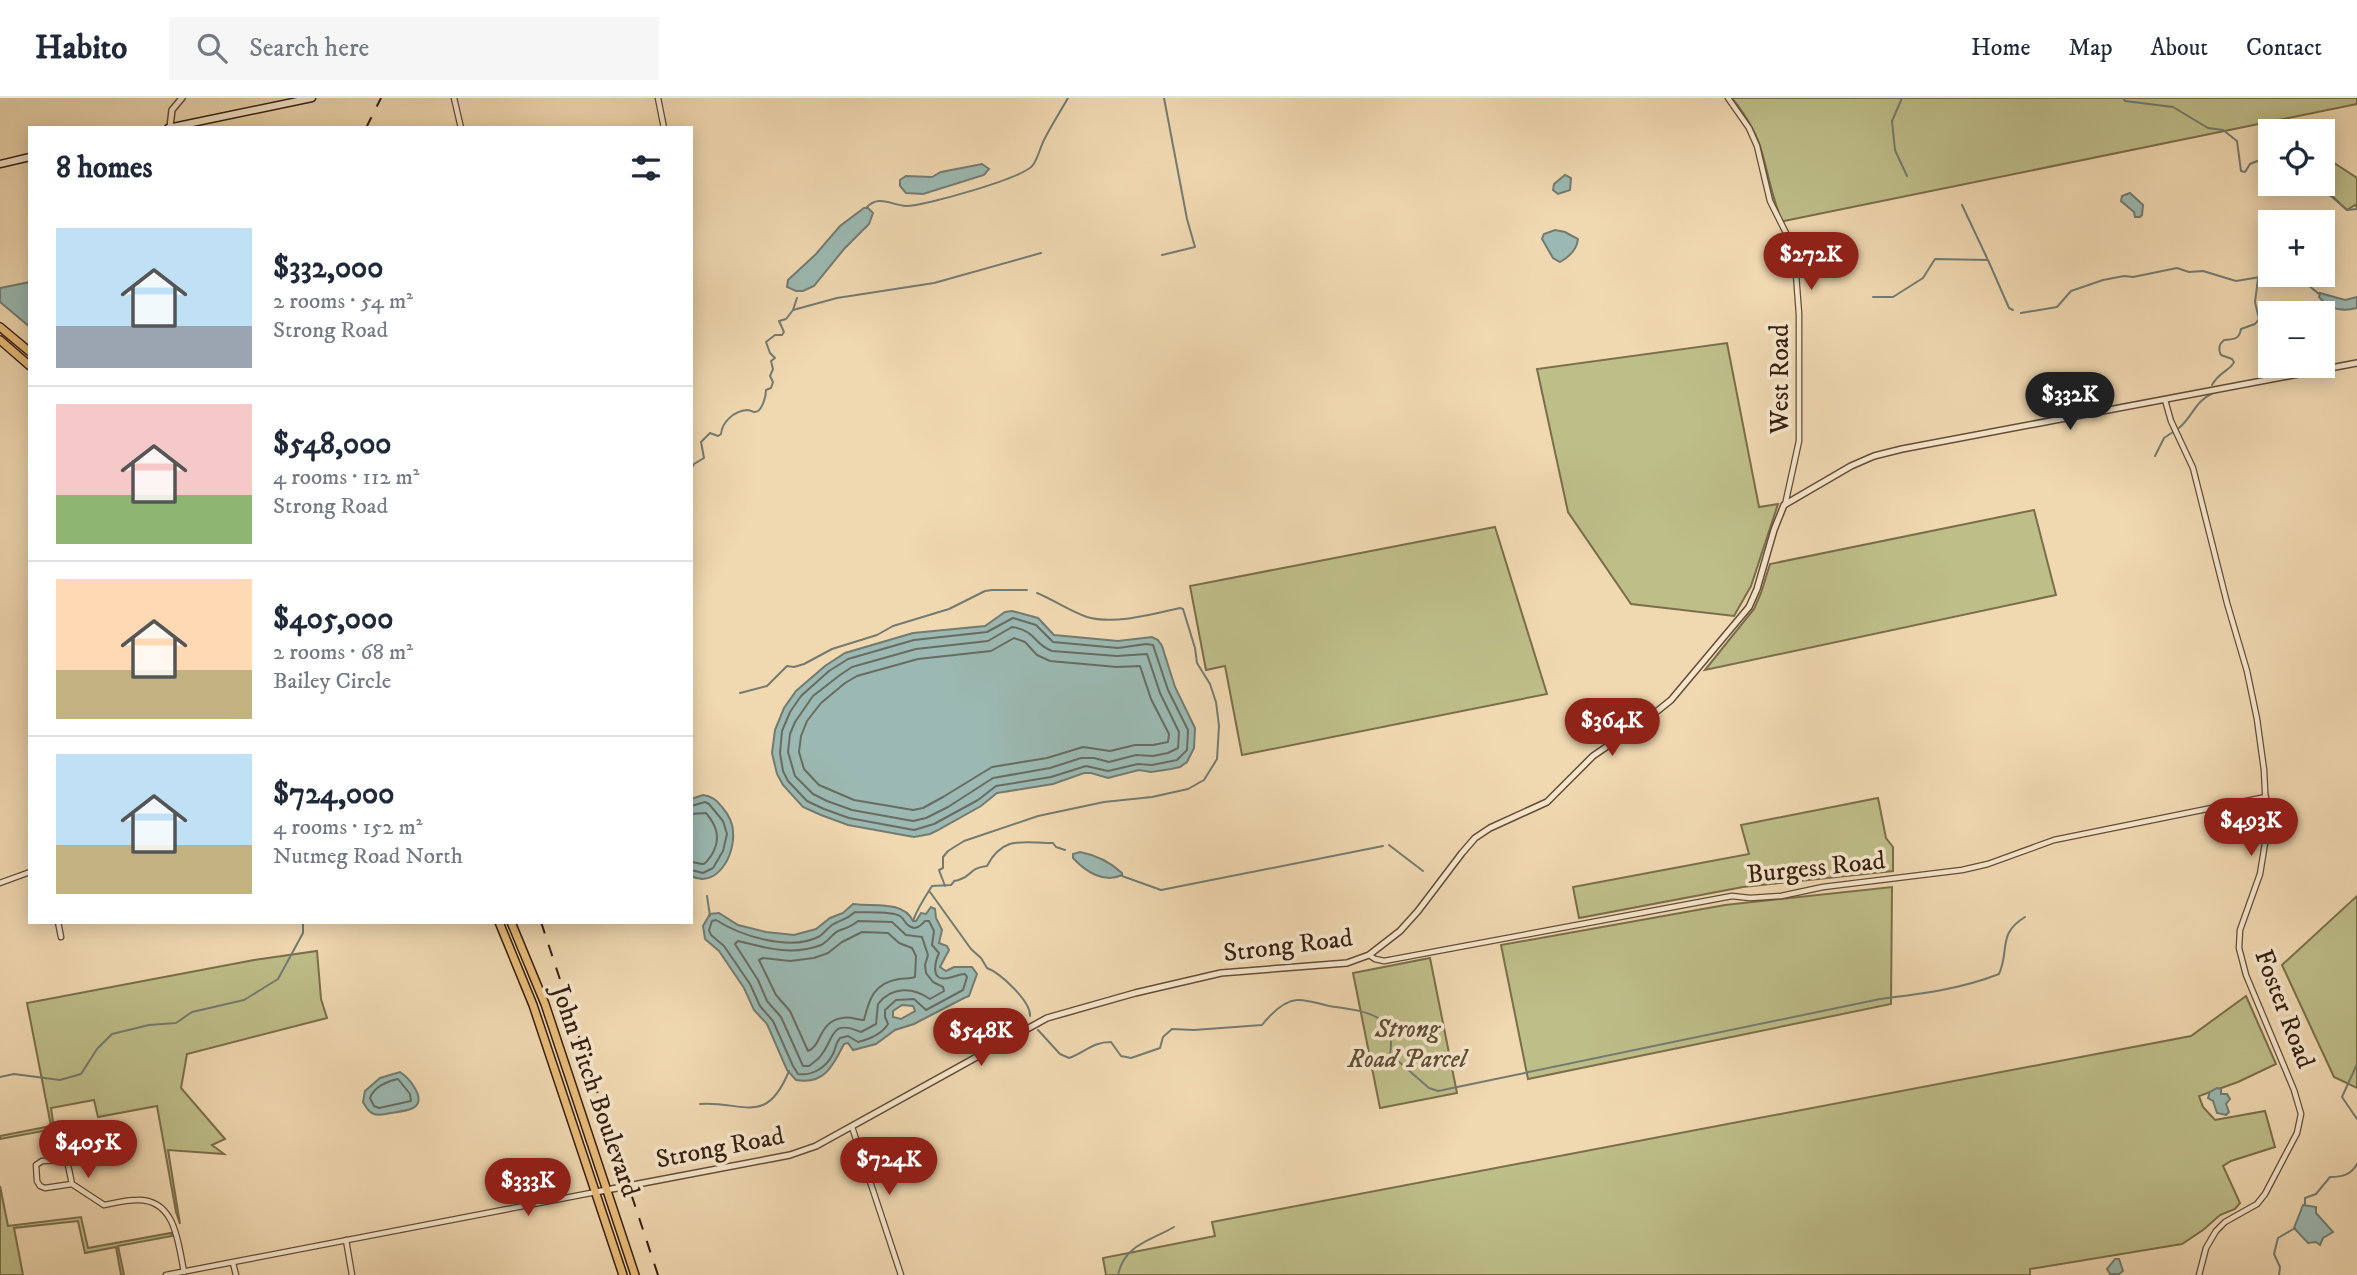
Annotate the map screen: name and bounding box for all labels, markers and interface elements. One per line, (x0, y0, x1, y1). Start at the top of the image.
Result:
search box (169, 17, 659, 80)
text: Habito (35, 28, 127, 69)
icon: search (193, 29, 231, 67)
text: Search here (249, 32, 369, 65)
text: Home (1971, 33, 2030, 63)
text: Map (2068, 33, 2113, 63)
text: About (2151, 33, 2208, 63)
text: Contact (2246, 33, 2322, 63)
map controls (2258, 119, 2335, 378)
button: locate (2258, 119, 2335, 196)
icon: filters (627, 149, 665, 187)
text: 8 homes (56, 150, 153, 187)
button: + (2258, 210, 2335, 287)
pin: $272K (1762, 232, 1860, 292)
text: $272K (1780, 240, 1842, 269)
text: $332,000 (273, 250, 383, 287)
icon: home (112, 256, 196, 340)
text: 2 rooms · 54 m² (273, 287, 413, 316)
button: − (2258, 301, 2335, 378)
text: Strong Road (273, 316, 388, 345)
street label: West Road (1764, 324, 1797, 435)
pin: $332K (2021, 372, 2119, 432)
text: $332K (2041, 380, 2099, 409)
text: $548,000 (273, 426, 391, 463)
icon: home (112, 432, 196, 516)
text: 4 rooms · 112 m² (273, 463, 420, 492)
text: Strong Road (273, 492, 388, 521)
text: $405,000 (273, 601, 393, 638)
icon: home (112, 607, 196, 691)
text: 2 rooms · 68 m² (273, 638, 413, 667)
text: Bailey Circle (273, 667, 391, 696)
pin: $364K (1563, 698, 1661, 758)
text: $364K (1581, 706, 1643, 735)
text: $724,000 (273, 776, 394, 813)
icon: home (112, 782, 196, 866)
pin: $493K (2202, 798, 2300, 858)
text: $493K (2220, 806, 2282, 835)
text: 4 rooms · 152 m² (273, 813, 422, 842)
text: Nutmeg Road North (273, 842, 463, 871)
street label: Burgess Road (1745, 844, 1887, 892)
street label: Strong Road (1222, 922, 1355, 970)
street label: Foster Road (2246, 945, 2322, 1073)
street label: John Fitch Boulevard (543, 979, 647, 1201)
pin: $548K (932, 1009, 1030, 1068)
park label: Strong Road Parcel (1347, 1013, 1470, 1076)
text: $548K (949, 1016, 1013, 1045)
street label: Strong Road (653, 1119, 787, 1177)
pin: $405K (39, 1121, 137, 1180)
text: $405K (55, 1128, 121, 1157)
pin: $724K (840, 1138, 938, 1197)
text: $724K (856, 1145, 922, 1174)
pin: $333K (479, 1158, 577, 1218)
text: $333K (501, 1166, 555, 1195)

